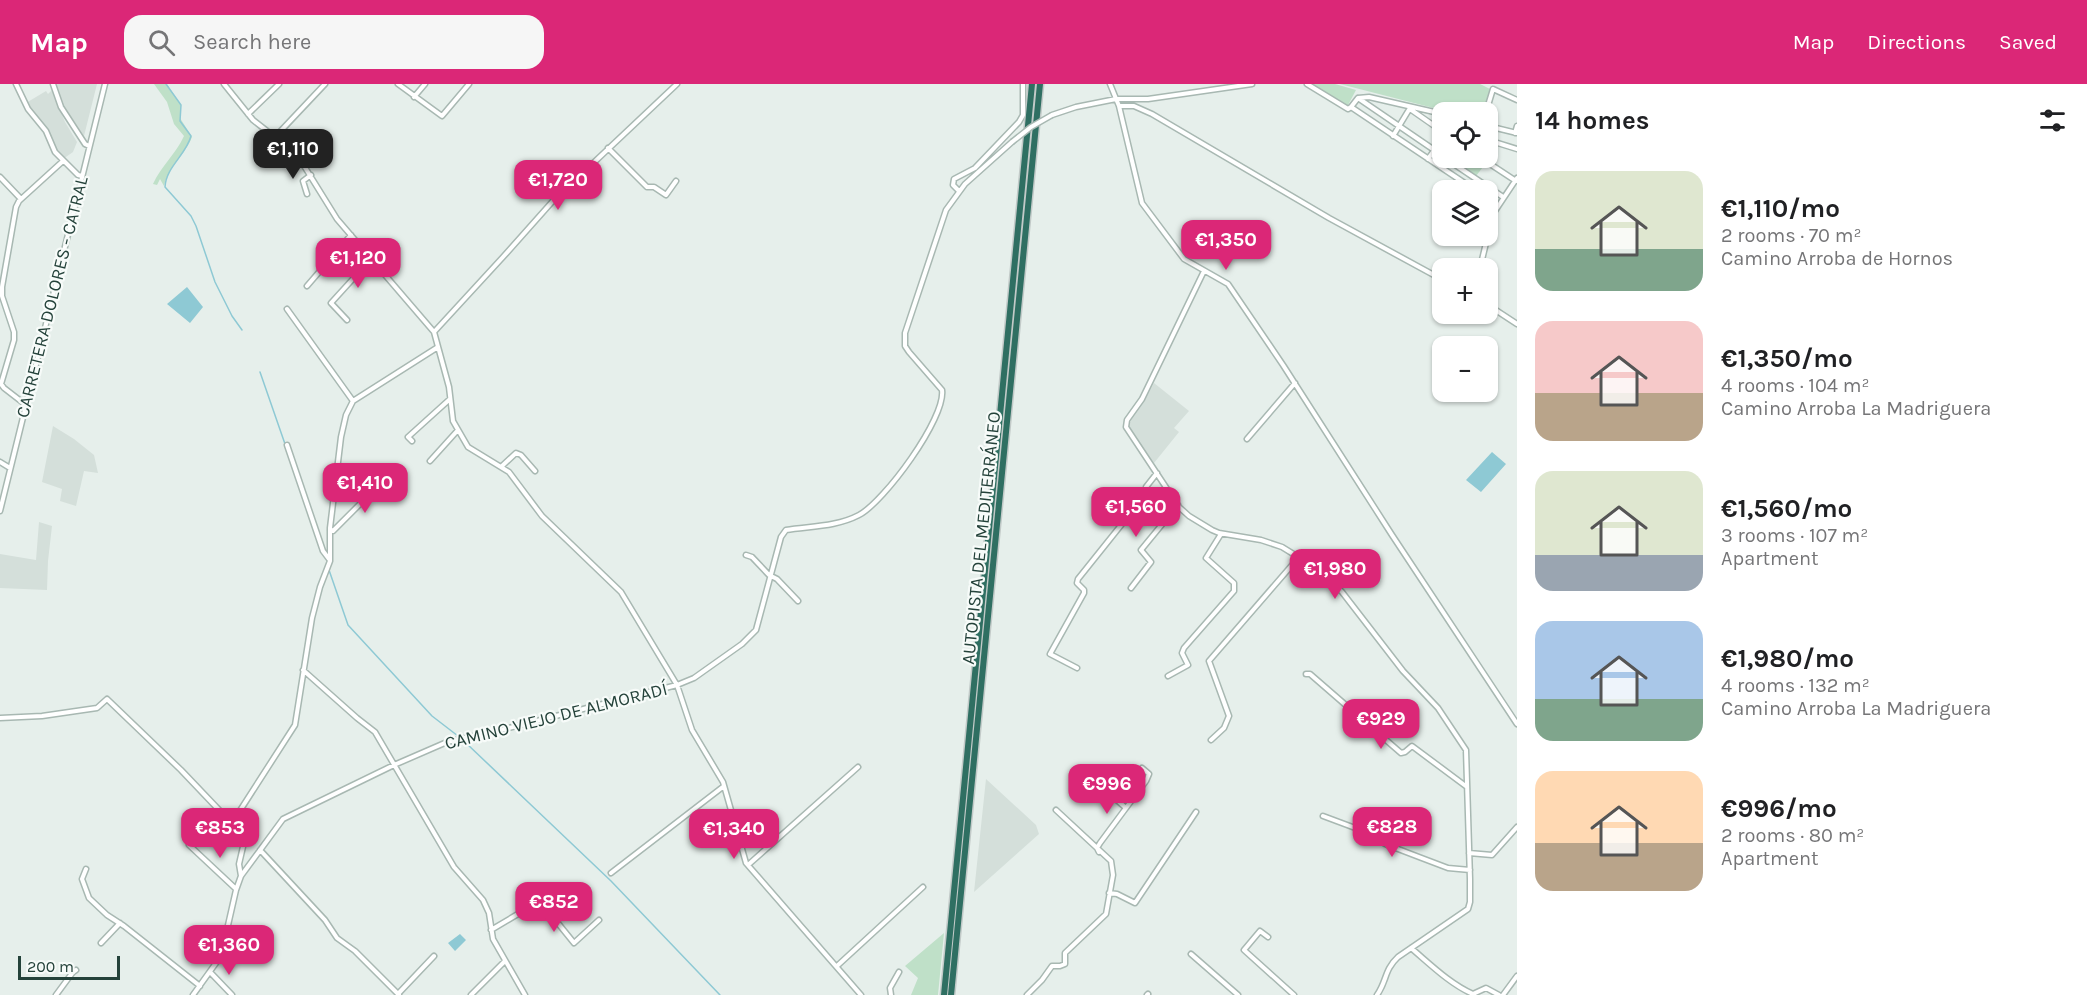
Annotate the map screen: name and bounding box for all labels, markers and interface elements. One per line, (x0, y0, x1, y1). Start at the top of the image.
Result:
search box (124, 15, 544, 69)
text: Map (30, 26, 88, 59)
icon: search (145, 26, 178, 59)
text: Search here (193, 29, 311, 55)
text: Map (1793, 30, 1834, 54)
text: Directions (1867, 30, 1966, 54)
text: Saved (1999, 30, 2057, 54)
map controls (1432, 102, 1498, 402)
button: locate (1432, 102, 1498, 168)
icon: filters (2036, 104, 2069, 137)
text: 14 homes (1535, 105, 1649, 136)
pin: €1,110 (244, 129, 342, 180)
text: €1,110 (267, 137, 319, 160)
pin: €1,720 (509, 160, 607, 211)
text: €1,720 (528, 168, 588, 191)
street label: CARRETERA DOLORES - CATRAL (11, 173, 93, 420)
button: layers (1432, 180, 1498, 246)
text: €1,110/mo (1721, 193, 1840, 224)
icon: home (1583, 195, 1655, 267)
pin: €1,350 (1177, 220, 1275, 271)
text: 2 rooms · 70 m² (1721, 224, 1861, 247)
text: €1,350 (1195, 228, 1257, 251)
pin: €1,120 (309, 238, 407, 289)
text: €1,120 (330, 246, 386, 269)
text: Camino Arroba de Hornos (1721, 247, 1953, 270)
button: + (1432, 258, 1498, 324)
button: − (1432, 336, 1498, 402)
text: €1,350/mo (1721, 343, 1853, 374)
icon: home (1583, 345, 1655, 417)
text: 4 rooms · 104 m² (1721, 374, 1869, 397)
text: Camino Arroba La Madriguera (1721, 397, 1991, 420)
street label: AUTOPISTA DEL MEDITERRÁNEO (956, 410, 1005, 665)
pin: €1,410 (316, 463, 414, 514)
text: €1,410 (337, 471, 393, 494)
pin: €1,560 (1087, 487, 1185, 538)
text: €1,560/mo (1721, 493, 1852, 524)
text: €1,560 (1105, 495, 1167, 518)
icon: home (1583, 495, 1655, 567)
text: 3 rooms · 107 m² (1721, 524, 1868, 547)
text: Apartment (1721, 547, 1819, 570)
pin: €1,980 (1286, 549, 1384, 600)
text: €1,980 (1304, 557, 1366, 580)
text: €1,980/mo (1721, 643, 1854, 674)
icon: home (1583, 645, 1655, 717)
text: 4 rooms · 132 m² (1721, 674, 1870, 697)
street label: CAMINO VIEJO DE ALMORADÍ (442, 676, 670, 754)
text: Camino Arroba La Madriguera (1721, 697, 1991, 720)
pin: €929 (1345, 699, 1417, 750)
text: €929 (1356, 707, 1406, 730)
pin: €996 (1071, 764, 1143, 815)
text: €996 (1082, 772, 1132, 795)
text: €996/mo (1721, 793, 1837, 824)
icon: home (1583, 795, 1655, 867)
pin: €828 (1356, 807, 1428, 858)
pin: €853 (184, 808, 256, 859)
pin: €1,340 (685, 809, 783, 860)
text: €828 (1367, 815, 1417, 838)
text: €853 (195, 816, 245, 839)
text: €1,340 (703, 817, 765, 840)
text: 2 rooms · 80 m² (1721, 824, 1864, 847)
text: Apartment (1721, 847, 1819, 870)
pin: €852 (518, 882, 590, 933)
text: €852 (529, 890, 579, 913)
pin: €1,360 (180, 925, 278, 976)
text: €1,360 (198, 933, 260, 956)
scale bar (18, 953, 120, 980)
text: 200 m (27, 957, 74, 976)

